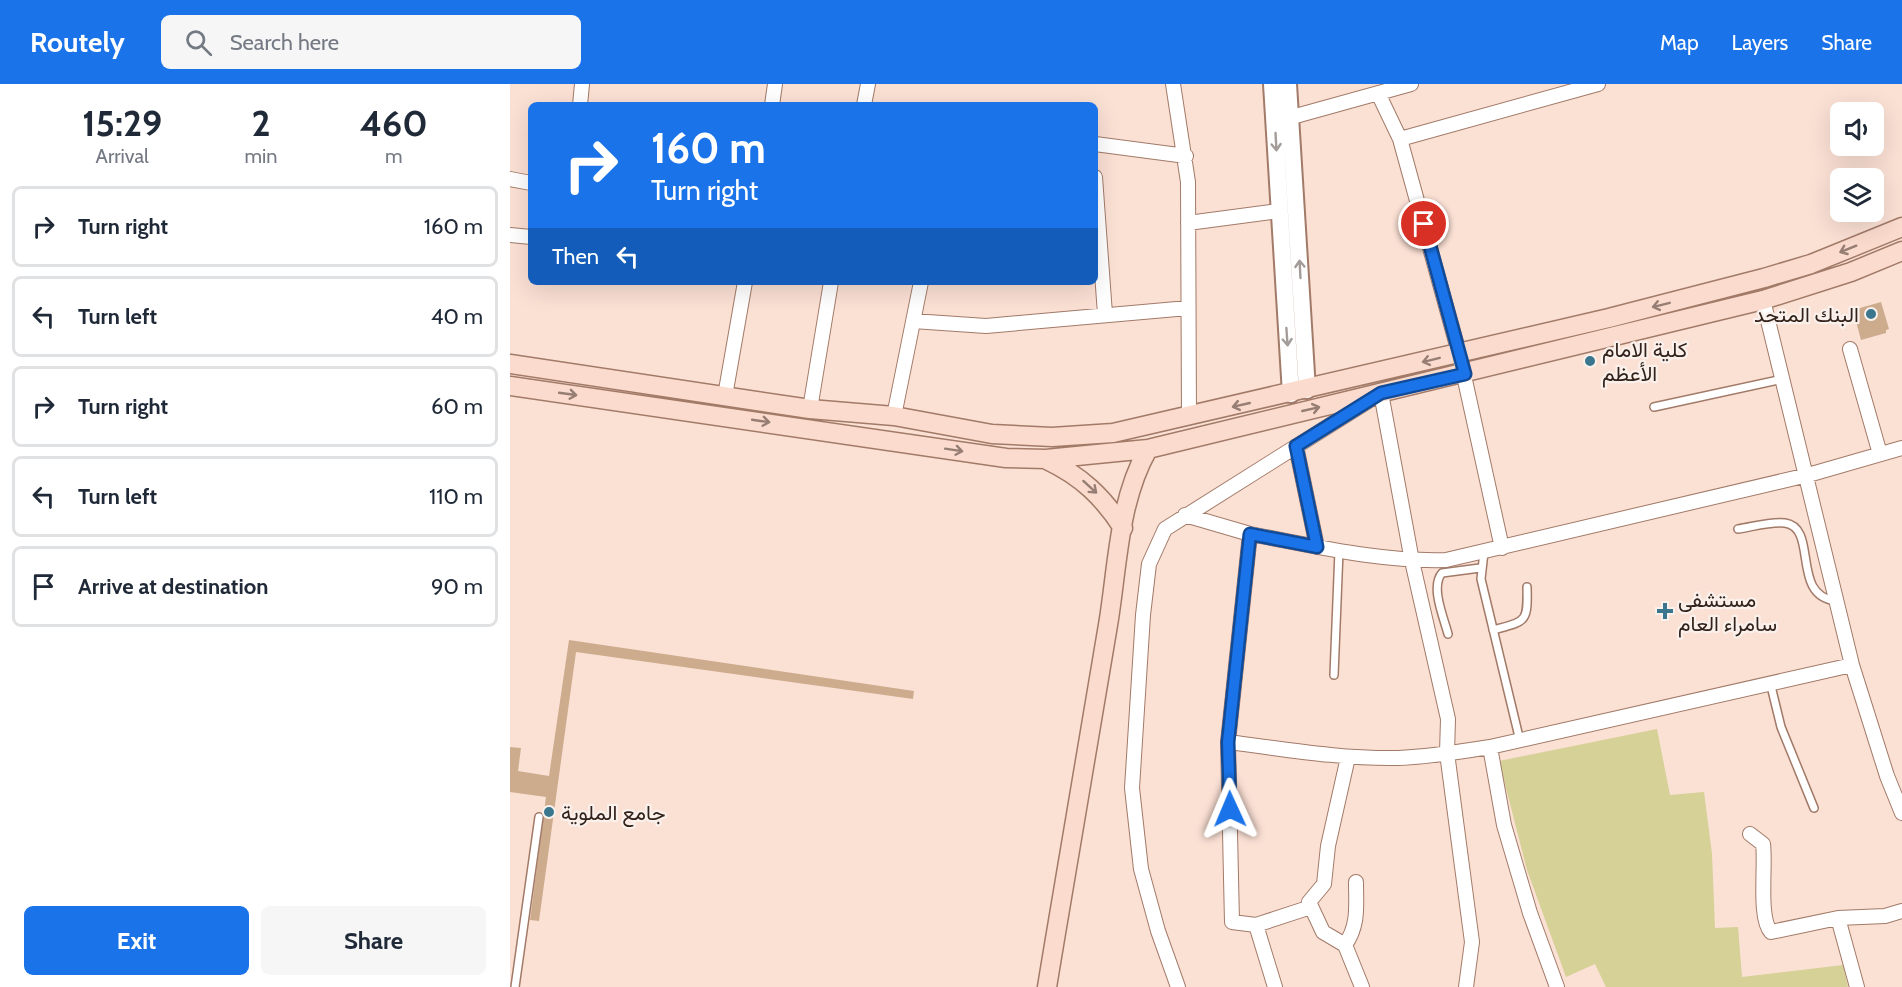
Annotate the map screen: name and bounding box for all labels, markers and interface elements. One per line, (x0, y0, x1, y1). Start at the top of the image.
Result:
search box (161, 15, 581, 69)
text: Routely (30, 25, 125, 59)
icon: search (182, 26, 215, 59)
text: Search here (230, 29, 339, 56)
text: Map (1660, 30, 1699, 55)
text: Layers (1732, 30, 1788, 55)
text: Share (1821, 30, 1872, 55)
text: 15:29 (82, 101, 162, 145)
text: 2 (251, 101, 270, 145)
text: 460 (360, 101, 428, 145)
map controls (1830, 102, 1884, 222)
button: sound (1830, 102, 1884, 156)
text: 160 m (651, 122, 766, 174)
icon: right (552, 126, 630, 204)
one-way arrow (1271, 132, 1282, 152)
text: Arrival (96, 144, 149, 168)
text: min (244, 144, 277, 168)
text: m (385, 144, 402, 168)
button: layers (1830, 168, 1884, 222)
text: Turn right (651, 174, 758, 207)
pin (1398, 198, 1449, 249)
icon: arrive (1407, 207, 1440, 240)
icon: right (27, 210, 60, 243)
text: Turn right (78, 213, 168, 240)
text: 160 m (424, 213, 483, 240)
icon: left (611, 240, 644, 273)
text: Then (552, 243, 599, 270)
one-way arrow (1839, 244, 1857, 255)
one-way arrow (1294, 259, 1305, 279)
one-way arrow (1652, 299, 1671, 311)
icon: left (27, 300, 60, 333)
place label: البنك المتحد (1754, 302, 1859, 327)
text: Turn left (78, 303, 157, 330)
text: 40 m (431, 303, 483, 330)
marker: البنك المتحد (1864, 307, 1878, 321)
one-way arrow (1282, 327, 1293, 346)
place label: كلية الامام الأعظم (1602, 337, 1687, 388)
one-way arrow (1422, 354, 1441, 366)
marker: كلية الامام الأعظم (1583, 354, 1597, 368)
one-way arrow (558, 388, 577, 399)
icon: right (27, 390, 60, 423)
text: Turn right (78, 393, 168, 420)
text: 60 m (431, 393, 483, 420)
one-way arrow (1232, 400, 1251, 411)
one-way arrow (1301, 403, 1320, 415)
one-way arrow (751, 415, 770, 426)
one-way arrow (943, 445, 963, 456)
icon: left (27, 480, 60, 513)
one-way arrow (1082, 480, 1097, 494)
text: Turn left (78, 483, 157, 510)
text: 110 m (429, 483, 483, 510)
icon: arrive (27, 570, 60, 603)
text: Arrive at destination (78, 573, 268, 600)
text: 90 m (431, 573, 483, 600)
place label: مستشفى سامراء العام (1678, 587, 1777, 638)
marker: مستشفى سامراء العام (1656, 602, 1674, 620)
position arrow (1198, 777, 1262, 841)
place label: جامع الملوية (561, 800, 666, 827)
marker: جامع الملوية (542, 805, 556, 819)
button: Exit (24, 906, 249, 975)
button: Share (261, 906, 486, 975)

